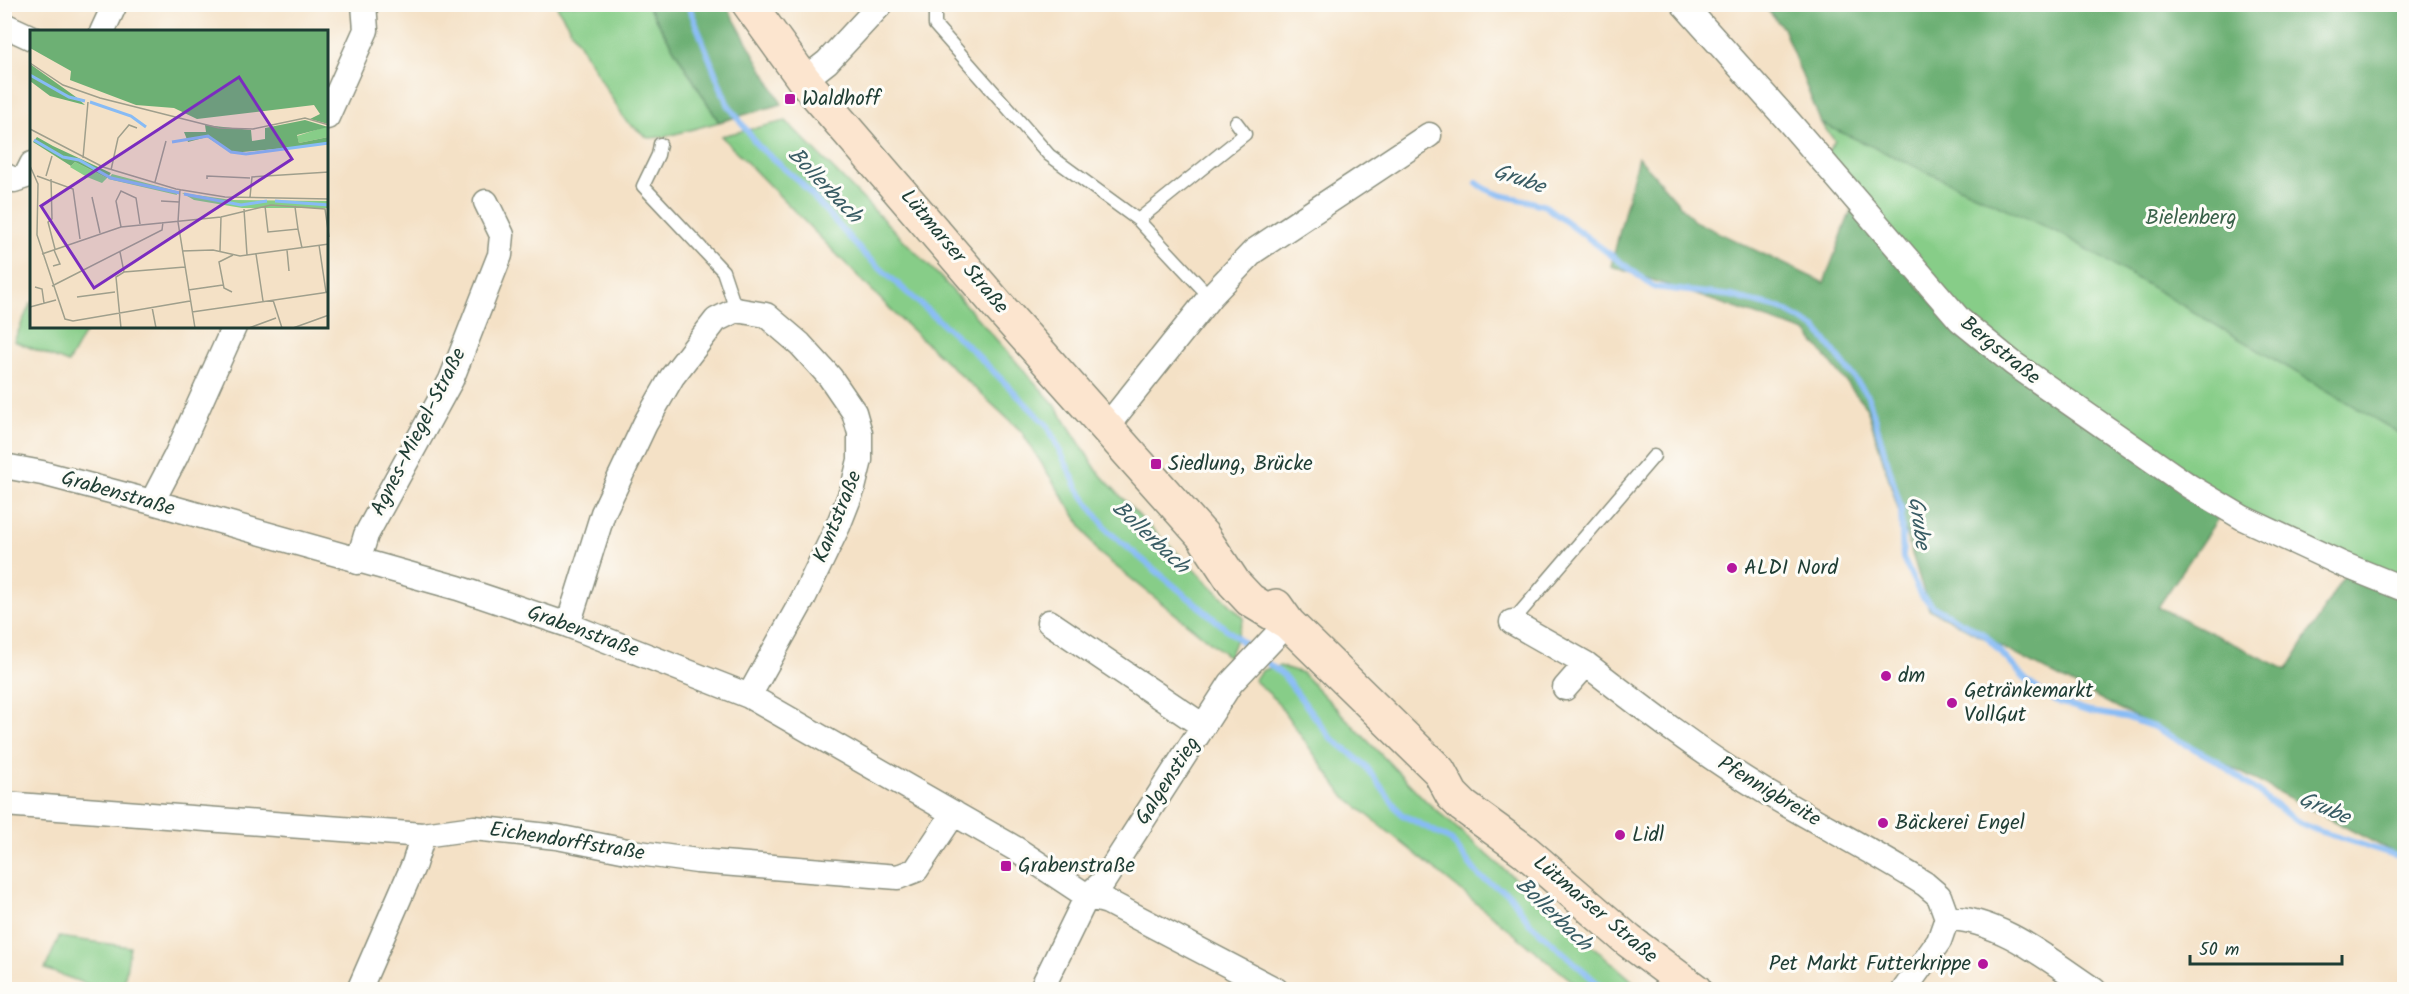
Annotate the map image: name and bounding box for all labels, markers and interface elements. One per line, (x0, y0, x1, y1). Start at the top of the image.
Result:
inset map (30, 30, 328, 328)
place label: Waldhoff (802, 83, 883, 116)
marker: Waldhoff (783, 92, 797, 106)
water label: Bollerbach (778, 140, 871, 234)
water label: Grube (1488, 155, 1552, 206)
street label: Lütmarser Straße (892, 182, 1017, 322)
park label: Bielenberg (2145, 202, 2237, 235)
street label: Bergstraße (1953, 308, 2048, 394)
street label: Agnes-Miegel-Straße (362, 342, 476, 522)
place label: Siedlung, Brücke (1168, 448, 1313, 481)
marker: Siedlung, Brücke (1149, 457, 1163, 471)
street label: Grabenstraße (57, 462, 179, 526)
street label: Kantstraße (804, 465, 872, 568)
water label: Bollerbach (1103, 493, 1198, 585)
water label: Grube (1897, 494, 1939, 554)
place label: ALDI Nord (1744, 552, 1838, 585)
marker: ALDI Nord (1725, 561, 1739, 575)
street label: Grabenstraße (522, 597, 644, 668)
place label: dm (1898, 660, 1925, 693)
marker: dm (1879, 669, 1893, 683)
place label: Getränkemarkt VollGut (1964, 675, 2094, 732)
marker: Getränkemarkt VollGut (1945, 696, 1959, 710)
street label: Galgenstieg (1127, 730, 1209, 832)
street label: Pfennigbreite (1711, 748, 1828, 836)
water label: Grube (2293, 783, 2357, 836)
place label: Bäckerei Engel (1895, 807, 2025, 840)
street label: Eichendorffstraße (487, 813, 648, 871)
marker: Bäckerei Engel (1876, 816, 1890, 830)
place label: Lidl (1632, 819, 1664, 852)
marker: Lidl (1613, 828, 1627, 842)
street label: Lütmarser Straße (1525, 848, 1665, 973)
place label: Grabenstraße (1018, 850, 1135, 883)
marker: Grabenstraße (999, 859, 1013, 873)
water label: Bollerbach (1507, 869, 1601, 962)
scale bar (2190, 928, 2342, 966)
text: 50 m (2199, 936, 2239, 965)
place label: Pet Markt Futterkrippe (1769, 948, 1972, 981)
marker: Pet Markt Futterkrippe (1976, 957, 1990, 971)

